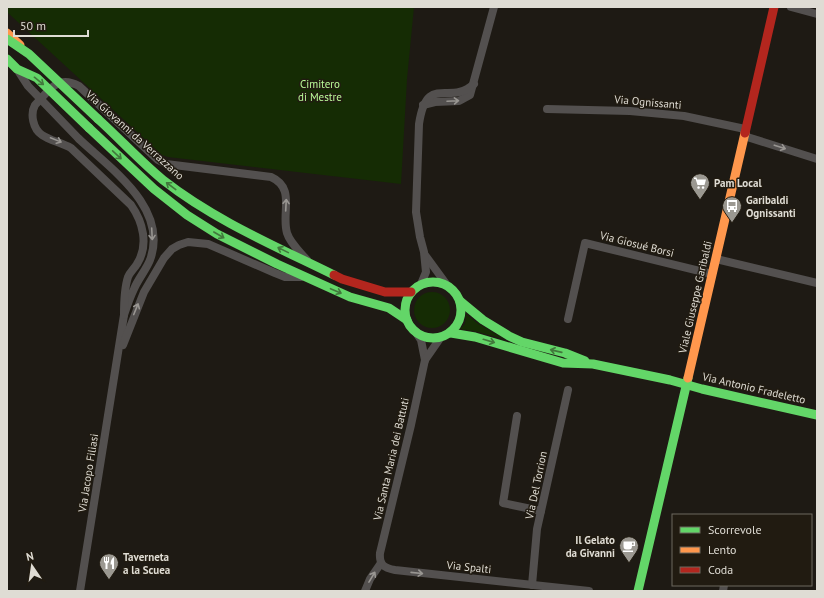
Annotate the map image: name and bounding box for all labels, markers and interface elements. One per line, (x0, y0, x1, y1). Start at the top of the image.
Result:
scale bar (14, 12, 88, 38)
text: 50 m (20, 18, 46, 33)
one-way arrow (33, 77, 44, 85)
park label: Cimitero di Mestre (298, 77, 342, 104)
street label: Via Giovanni da Verrazzano (82, 87, 187, 183)
street label: Via Ognissanti (613, 92, 682, 112)
one-way arrow (446, 97, 459, 104)
one-way arrow (49, 137, 61, 145)
one-way arrow (774, 144, 786, 152)
one-way arrow (112, 150, 122, 159)
supermarket icon: Pam Local (689, 172, 711, 200)
place label: Pam Local (714, 176, 762, 190)
one-way arrow (165, 181, 176, 190)
place label: Garibaldi Ognissanti (746, 193, 796, 220)
bus stop icon: Garibaldi Ognissanti (721, 195, 743, 223)
one-way arrow (282, 199, 290, 212)
one-way arrow (149, 227, 156, 240)
street label: Via Giosué Borsi (598, 228, 676, 260)
one-way arrow (213, 232, 225, 240)
street label: Viale Giuseppe Garibaldi (675, 239, 715, 356)
one-way arrow (277, 246, 289, 253)
one-way arrow (330, 288, 342, 295)
one-way arrow (132, 304, 140, 316)
one-way arrow (482, 338, 495, 345)
one-way arrow (550, 347, 563, 355)
street label: Via Antonio Fradeletto (700, 369, 807, 407)
street label: Via Santa Maria dei Battuti (370, 396, 412, 523)
street label: Via Jacopo Filiasi (75, 433, 101, 514)
street label: Via Del Torrion (522, 450, 550, 521)
legend (672, 514, 812, 586)
text: Scorrevole (708, 522, 762, 537)
place label: Il Gelato da Givanni (566, 533, 615, 560)
cafe icon: Il Gelato da Givanni (618, 535, 640, 563)
text: Lento (708, 542, 737, 557)
north arrow (12, 546, 52, 586)
text: N (25, 549, 35, 564)
place label: Taverneta a la Scuea (123, 550, 170, 577)
restaurant icon: Taverneta a la Scuea (98, 552, 120, 580)
street label: Via Spalti (445, 558, 492, 576)
text: Coda (708, 562, 733, 577)
one-way arrow (410, 569, 423, 576)
one-way arrow (368, 572, 376, 583)

